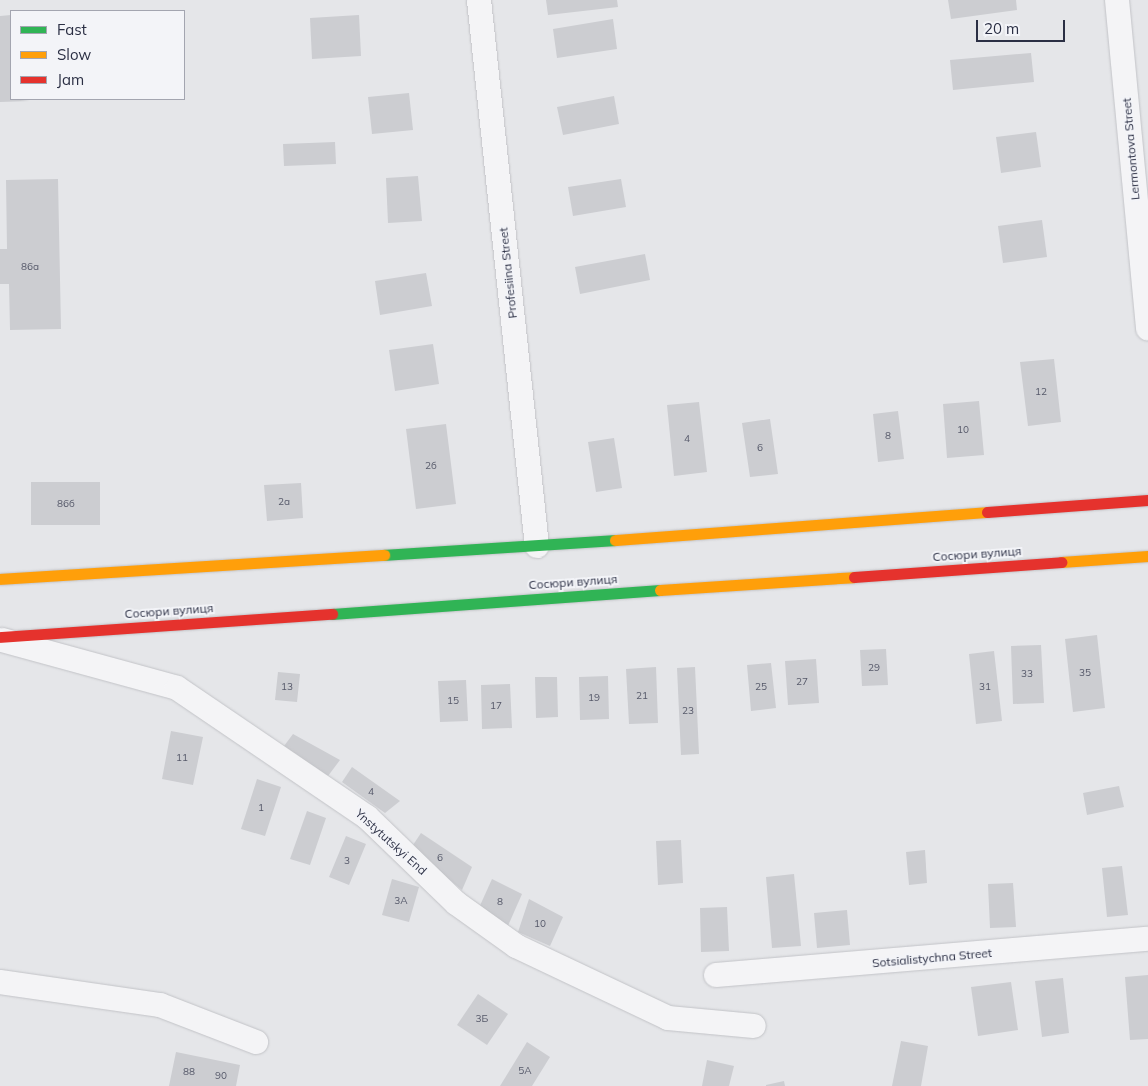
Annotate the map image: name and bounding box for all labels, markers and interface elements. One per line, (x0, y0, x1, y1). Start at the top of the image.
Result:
legend (10, 10, 185, 100)
scale bar (978, 10, 1067, 42)
text: 20 m (984, 19, 1019, 38)
text: Fast (57, 20, 87, 39)
text: Slow (57, 45, 91, 64)
text: Jam (57, 70, 84, 89)
street label: Lermontova Street (1119, 97, 1143, 201)
street label: Profesiina Street (496, 227, 520, 319)
house number: 86а (21, 261, 39, 273)
house number: 12 (1035, 386, 1047, 398)
house number: 10 (957, 424, 969, 436)
house number: 8 (885, 430, 891, 442)
house number: 4 (684, 433, 690, 445)
house number: 6 (757, 442, 763, 454)
house number: 2б (425, 460, 437, 472)
house number: 2а (278, 496, 290, 508)
house number: 86б (57, 498, 75, 510)
street label: Сосюри вулиця (932, 544, 1022, 564)
street label: Сосюри вулиця (528, 572, 618, 592)
street label: Сосюри вулиця (124, 601, 214, 621)
house number: 29 (868, 662, 880, 674)
house number: 35 (1079, 667, 1091, 679)
house number: 33 (1021, 668, 1033, 680)
house number: 27 (796, 676, 808, 688)
house number: 13 (281, 681, 293, 693)
house number: 25 (755, 681, 767, 693)
house number: 31 (979, 681, 991, 693)
house number: 21 (636, 690, 648, 702)
house number: 19 (588, 692, 600, 704)
house number: 15 (447, 695, 459, 707)
house number: 17 (490, 700, 502, 712)
house number: 23 (682, 705, 694, 717)
house number: 11 (176, 752, 188, 764)
house number: 4 (368, 786, 374, 798)
house number: 1 (258, 802, 264, 814)
street label: Ynstytutskyi End (352, 806, 430, 878)
house number: 6 (437, 852, 443, 864)
house number: 3 (344, 855, 350, 867)
house number: 3А (394, 895, 408, 907)
house number: 8 (497, 896, 503, 908)
house number: 10 (534, 918, 546, 930)
street label: Sotsialistychna Street (872, 946, 992, 970)
house number: 3Б (476, 1013, 488, 1025)
house number: 5А (518, 1065, 532, 1077)
house number: 88 (183, 1066, 195, 1078)
house number: 90 (215, 1070, 227, 1082)

